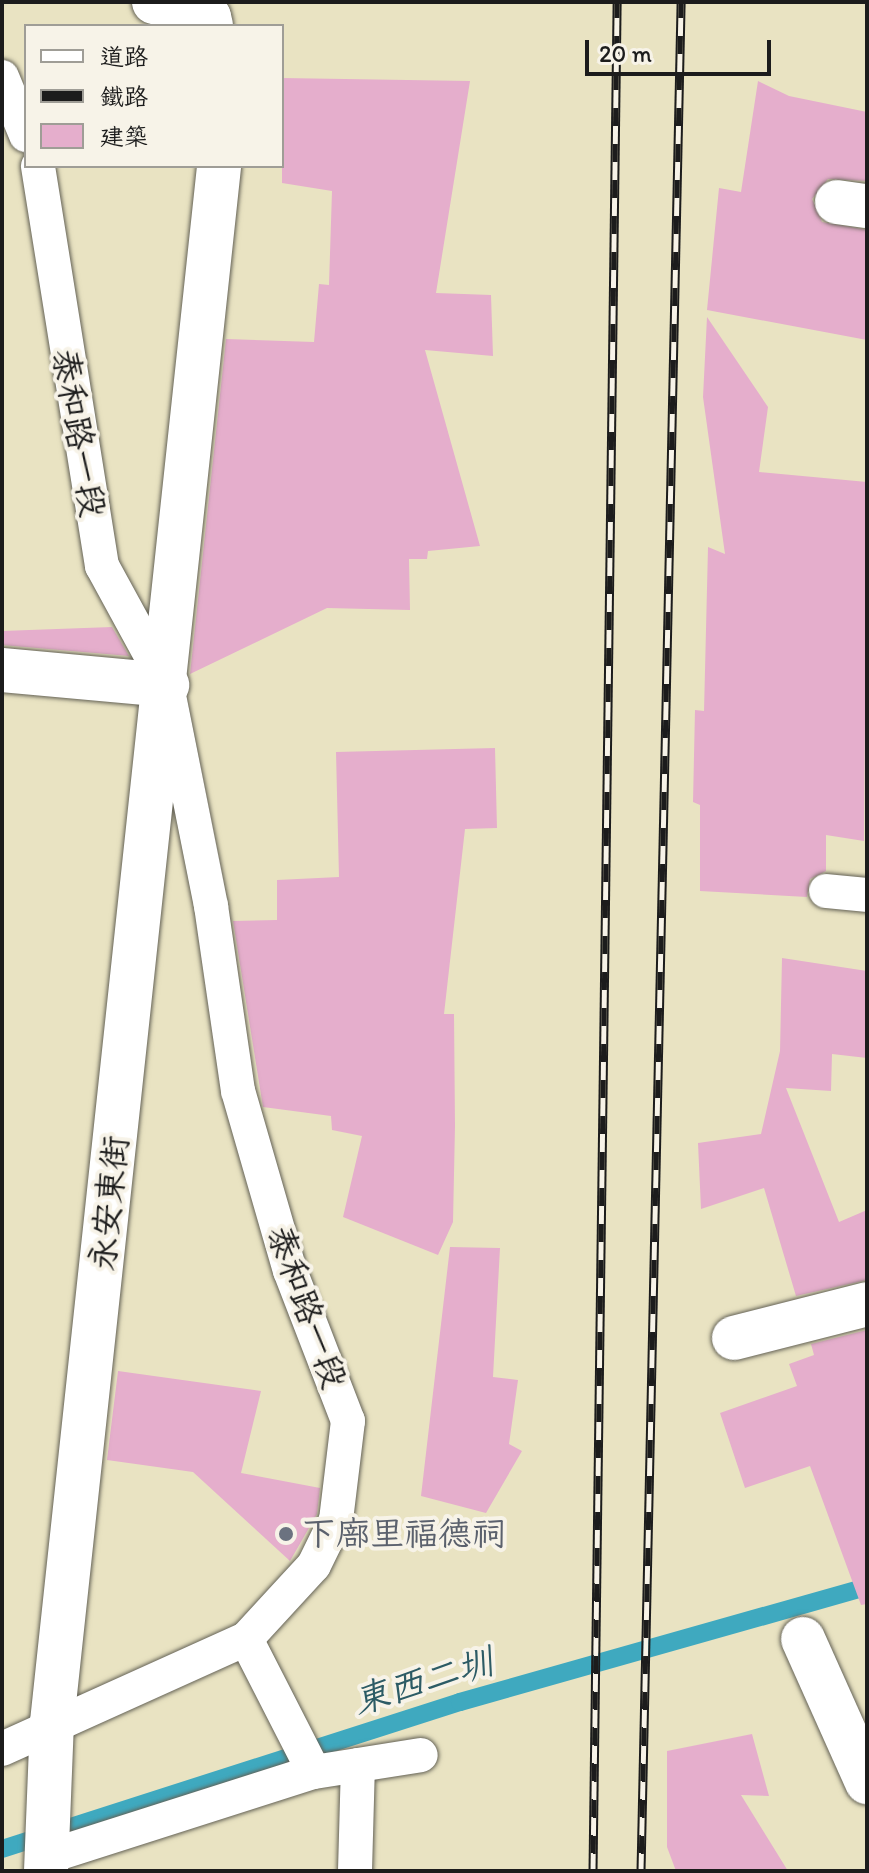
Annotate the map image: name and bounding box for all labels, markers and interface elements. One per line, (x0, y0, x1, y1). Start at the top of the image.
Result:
legend (24, 24, 284, 168)
scale bar (589, 24, 775, 74)
text: 20 m (599, 39, 652, 68)
text: 道路 (100, 42, 148, 71)
text: 鐵路 (100, 82, 148, 111)
text: 建築 (100, 122, 148, 151)
street label: 泰和路一段 (44, 346, 114, 520)
street label: 永安東街 (82, 1133, 136, 1273)
street label: 泰和路一段 (259, 1220, 355, 1394)
place label: 下廍里福德祠 (302, 1514, 506, 1554)
marker: 下廍里福德祠 (277, 1525, 295, 1543)
water label: 東西二圳 (348, 1639, 498, 1723)

